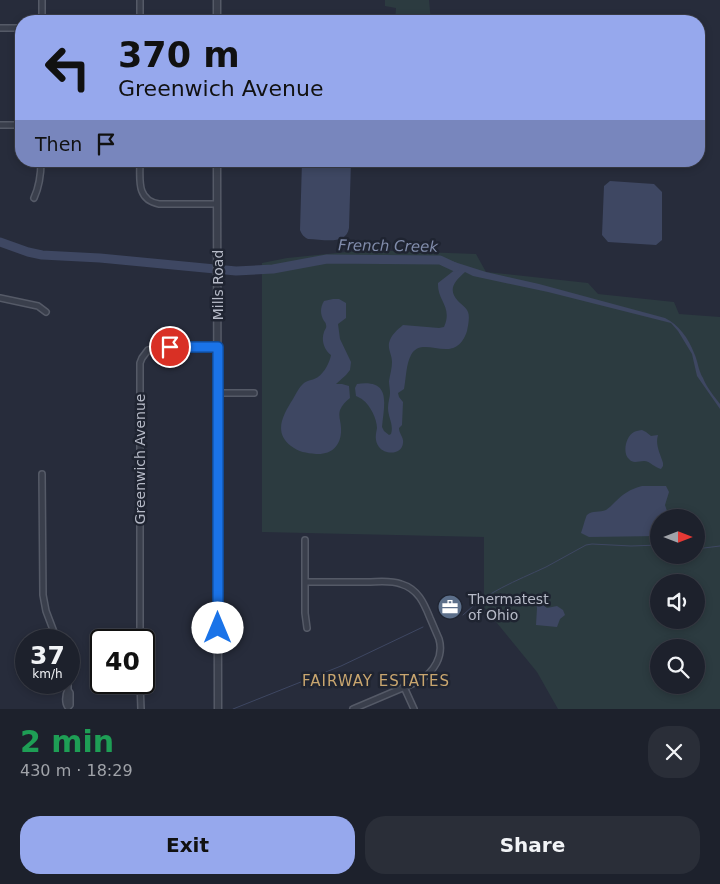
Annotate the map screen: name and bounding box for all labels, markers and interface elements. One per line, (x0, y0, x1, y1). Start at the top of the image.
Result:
icon: left (35, 35, 100, 100)
text: 370 m (118, 35, 240, 75)
text: Greenwich Avenue (118, 76, 324, 101)
icon: arrive (92, 130, 120, 158)
text: Then (35, 133, 82, 155)
water label: French Creek (338, 236, 439, 256)
street label: Mills Road (210, 250, 226, 320)
pin (149, 326, 191, 368)
icon: arrive (156, 333, 184, 361)
street label: Greenwich Avenue (132, 394, 148, 524)
north arrow (650, 509, 705, 564)
map controls (650, 509, 705, 694)
button: sound (650, 574, 705, 629)
place label: Thermatest of Ohio (467, 591, 549, 623)
office icon: Thermatest of Ohio (437, 594, 463, 620)
position arrow (191, 601, 243, 653)
speed limit sign: 40 (90, 629, 155, 694)
button: search (650, 639, 705, 694)
text: 37 (30, 641, 65, 670)
text: km/h (32, 667, 63, 681)
district label: FAIRWAY ESTATES (302, 672, 450, 690)
text: 2 min (20, 724, 114, 759)
button: close (648, 726, 700, 778)
text: 430 m · 18:29 (20, 761, 133, 780)
button: Exit (20, 816, 355, 874)
button: Share (365, 816, 700, 874)

